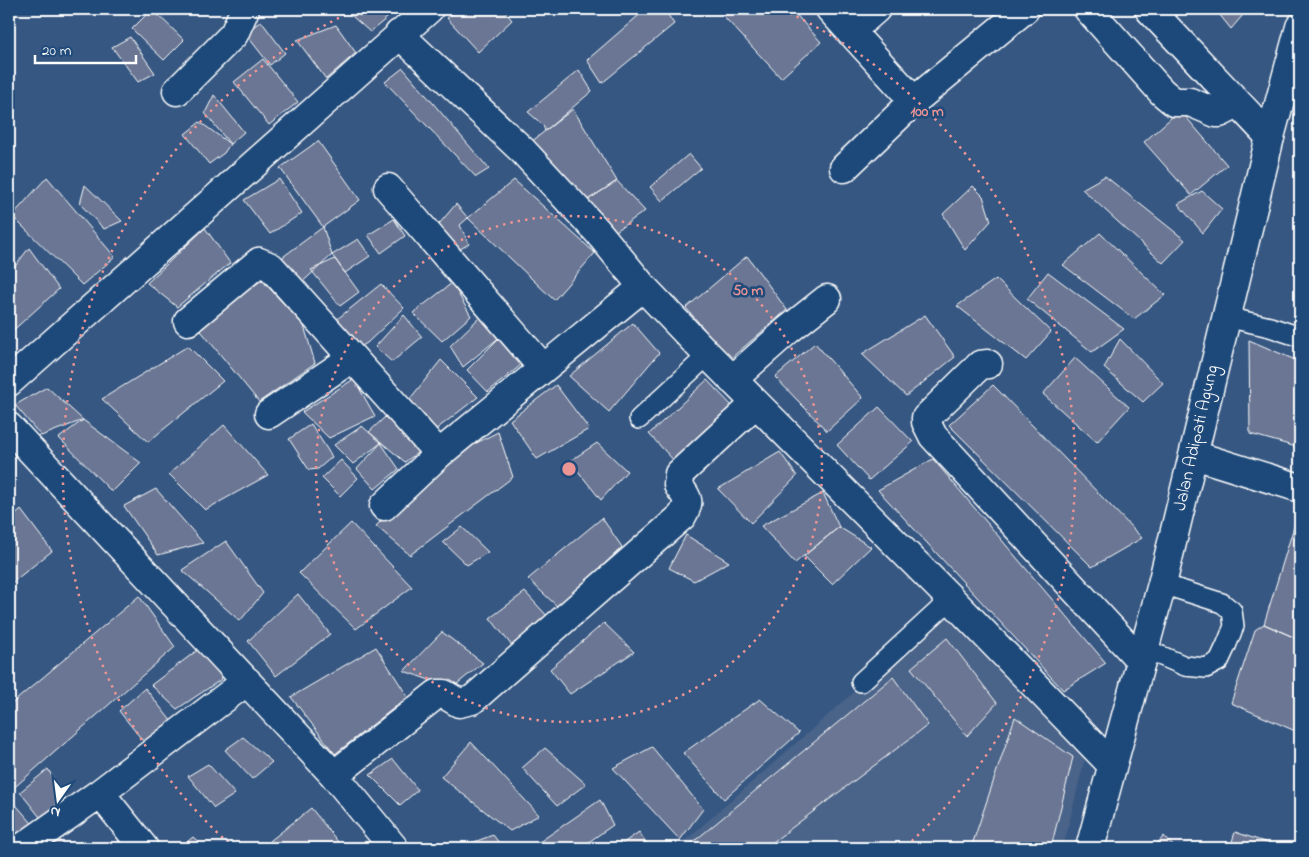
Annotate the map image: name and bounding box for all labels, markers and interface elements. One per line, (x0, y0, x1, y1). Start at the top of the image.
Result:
scale bar (35, 32, 136, 64)
text: 20 m (42, 40, 72, 62)
text: 100 m (910, 101, 944, 123)
text: 50 m (733, 280, 764, 302)
street label: Jalan Adipati Agung (1168, 363, 1227, 514)
centre of rings (560, 460, 578, 478)
north arrow (32, 774, 82, 824)
text: N (48, 800, 62, 822)

